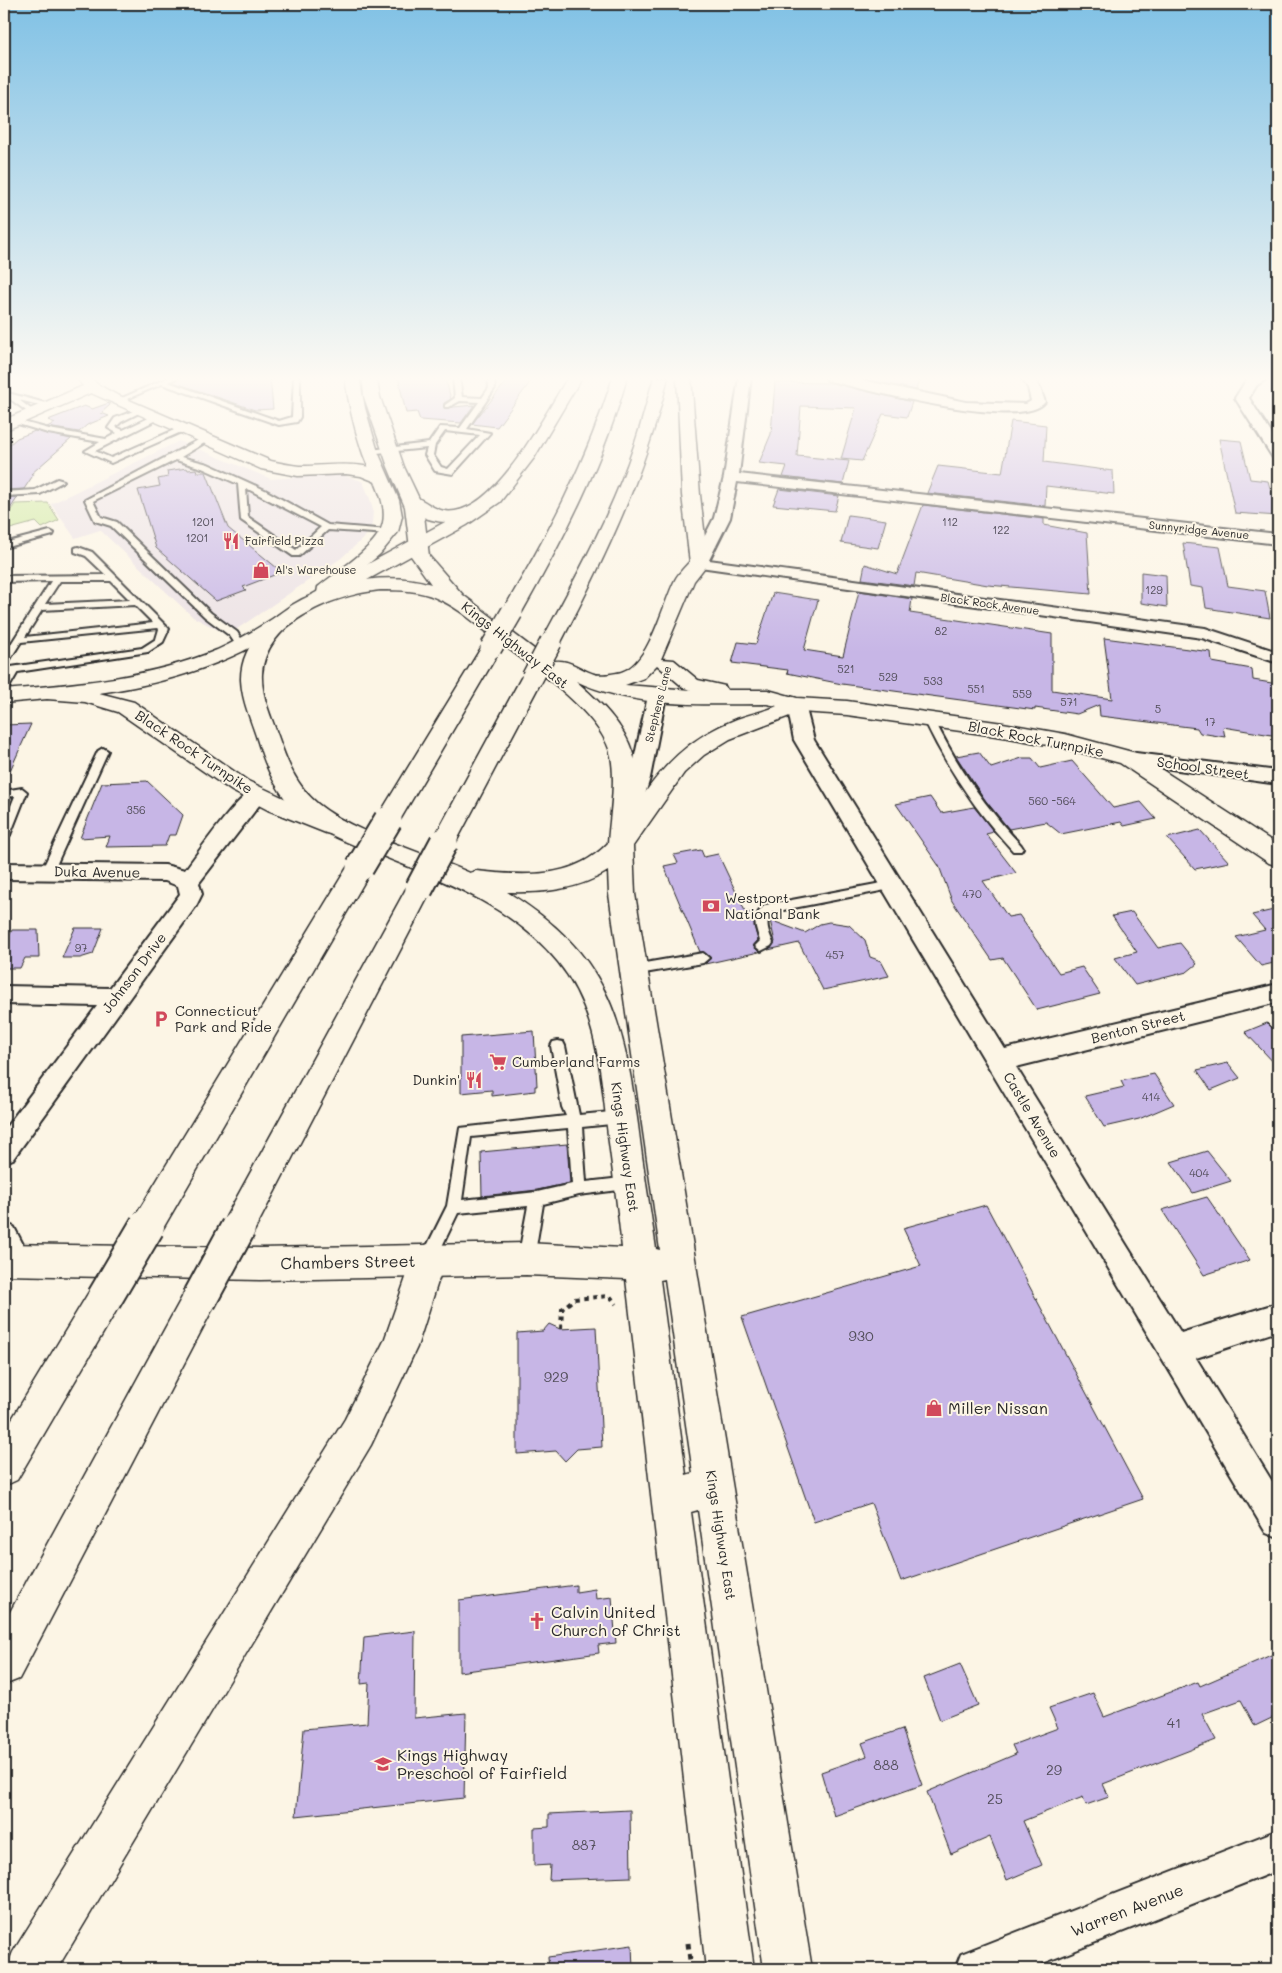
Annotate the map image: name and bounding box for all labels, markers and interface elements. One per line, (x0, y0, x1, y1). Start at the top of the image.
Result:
house number: 1201 (192, 514, 214, 529)
house number: 112 (942, 514, 958, 529)
street label: Sunnyridge Avenue (1148, 517, 1250, 542)
house number: 122 (992, 522, 1010, 537)
house number: 1201 (186, 530, 208, 545)
restaurant icon: Fairfield Pizza (221, 531, 241, 551)
place label: Fairfield Pizza (245, 533, 324, 548)
shop icon: Al's Warehouse (251, 560, 271, 580)
place label: Al's Warehouse (275, 562, 357, 577)
house number: 129 (1145, 582, 1163, 597)
street label: Black Rock Avenue (940, 589, 1041, 618)
street label: Kings Highway East (458, 597, 573, 693)
house number: 82 (935, 623, 947, 638)
house number: 521 (837, 661, 855, 676)
street label: Stephens Lane (641, 664, 674, 744)
house number: 529 (878, 669, 898, 684)
house number: 533 (923, 673, 943, 688)
house number: 551 (967, 681, 985, 696)
house number: 559 (1012, 686, 1032, 701)
house number: 571 (1060, 694, 1078, 709)
house number: 5 (1155, 701, 1161, 716)
street label: Black Rock Turnpike (132, 705, 257, 798)
house number: 17 (1204, 714, 1216, 729)
street label: Black Rock Turnpike (967, 716, 1106, 761)
street label: School Street (1156, 752, 1251, 783)
house number: 560 -564 (1028, 793, 1076, 808)
house number: 356 (126, 802, 146, 817)
street label: Duka Avenue (54, 861, 140, 882)
house number: 470 (962, 886, 982, 901)
place label: Westport National Bank (725, 888, 820, 923)
bank icon: Westport National Bank (701, 896, 721, 916)
street label: Johnson Drive (97, 929, 170, 1017)
house number: 97 (75, 940, 87, 955)
house number: 457 (826, 947, 845, 962)
place label: Connecticut Park and Ride (175, 1001, 272, 1036)
street label: Benton Street (1089, 1006, 1187, 1047)
parking icon: Connecticut Park and Ride (151, 1009, 171, 1029)
supermarket icon: Cumberland Farms (488, 1052, 508, 1072)
place label: Cumberland Farms (512, 1052, 640, 1071)
street label: Castle Avenue (999, 1068, 1065, 1161)
place label: Dunkin' (412, 1070, 460, 1089)
restaurant icon: Dunkin' (464, 1070, 484, 1090)
street label: Kings Highway East (607, 1081, 644, 1213)
house number: 414 (1142, 1089, 1160, 1104)
house number: 404 (1189, 1165, 1209, 1180)
street label: Chambers Street (280, 1250, 416, 1273)
house number: 930 (848, 1326, 874, 1345)
house number: 929 (544, 1367, 568, 1386)
place label: Miller Nissan (948, 1397, 1048, 1418)
shop icon: Miller Nissan (924, 1398, 944, 1418)
street label: Kings Highway East (702, 1469, 741, 1601)
place label: Calvin United Church of Christ (551, 1601, 681, 1640)
church icon: Calvin United Church of Christ (527, 1611, 547, 1631)
house number: 41 (1167, 1713, 1181, 1732)
place label: Kings Highway Preschool of Fairfield (397, 1744, 567, 1783)
school or university icon: Kings Highway Preschool of Fairfield (373, 1754, 393, 1774)
house number: 888 (873, 1755, 899, 1774)
house number: 29 (1046, 1760, 1062, 1779)
house number: 25 (987, 1789, 1003, 1808)
house number: 887 (572, 1835, 597, 1854)
street label: Warren Avenue (1067, 1878, 1186, 1941)

